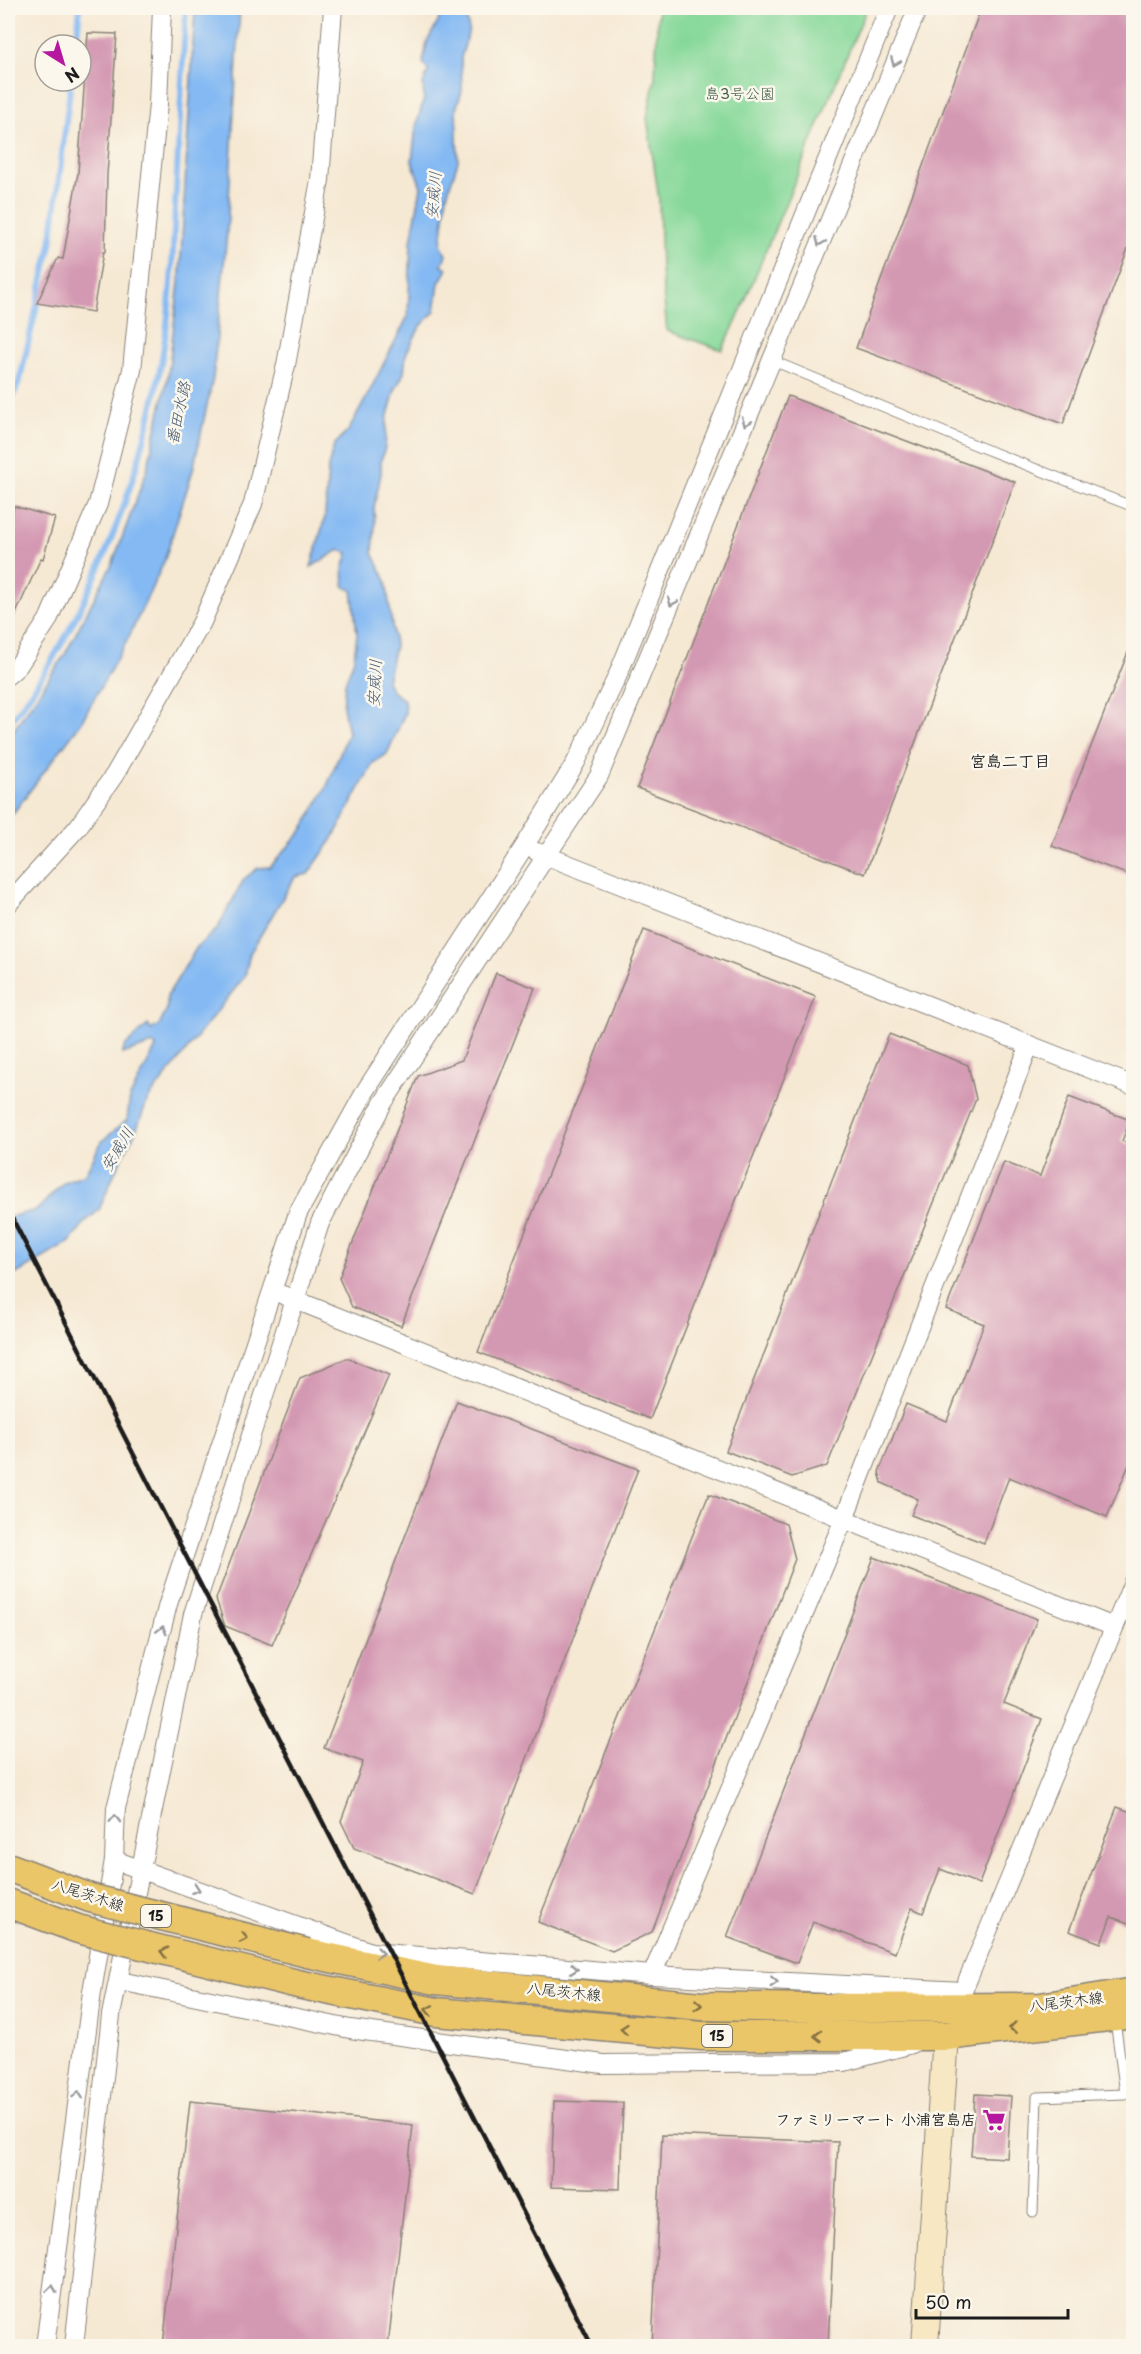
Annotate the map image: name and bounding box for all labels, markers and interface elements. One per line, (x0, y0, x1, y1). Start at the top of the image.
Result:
north arrow (33, 33, 93, 93)
one-way arrow (890, 55, 902, 66)
text: N (60, 62, 85, 89)
park label: 島3号公園 (705, 81, 775, 104)
water label: 安威川 (418, 170, 446, 220)
one-way arrow (815, 235, 827, 246)
water label: 番田水路 (159, 378, 196, 447)
one-way arrow (741, 415, 753, 426)
one-way arrow (667, 596, 679, 607)
water label: 安威川 (360, 658, 386, 708)
district label: 宮島二丁目 (970, 748, 1050, 772)
water label: 安威川 (93, 1122, 139, 1175)
one-way arrow (154, 1625, 167, 1635)
one-way arrow (109, 1815, 122, 1824)
street label: 八尾茨木線 (49, 1871, 128, 1916)
one-way arrow (190, 1882, 201, 1895)
road number: 15 (141, 1905, 171, 1927)
one-way arrow (239, 1930, 249, 1943)
one-way arrow (159, 1946, 169, 1959)
one-way arrow (376, 1946, 385, 1959)
one-way arrow (570, 1962, 579, 1975)
street label: 八尾茨木線 (526, 1975, 603, 2006)
one-way arrow (769, 1975, 778, 1988)
street label: 八尾茨木線 (1027, 1985, 1104, 2016)
one-way arrow (693, 1998, 703, 2011)
one-way arrow (425, 2005, 434, 2017)
one-way arrow (1008, 2021, 1017, 2034)
one-way arrow (619, 2023, 628, 2036)
road number: 15 (702, 2025, 732, 2047)
one-way arrow (814, 2030, 823, 2042)
one-way arrow (71, 2091, 83, 2100)
place label: ファミリーマート 小浦宮島店 (776, 2107, 976, 2130)
supermarket icon: ファミリーマート 小浦宮島店 (981, 2107, 1007, 2133)
scale bar (916, 2282, 1068, 2320)
one-way arrow (46, 2284, 58, 2293)
text: 50 m (925, 2288, 972, 2315)

